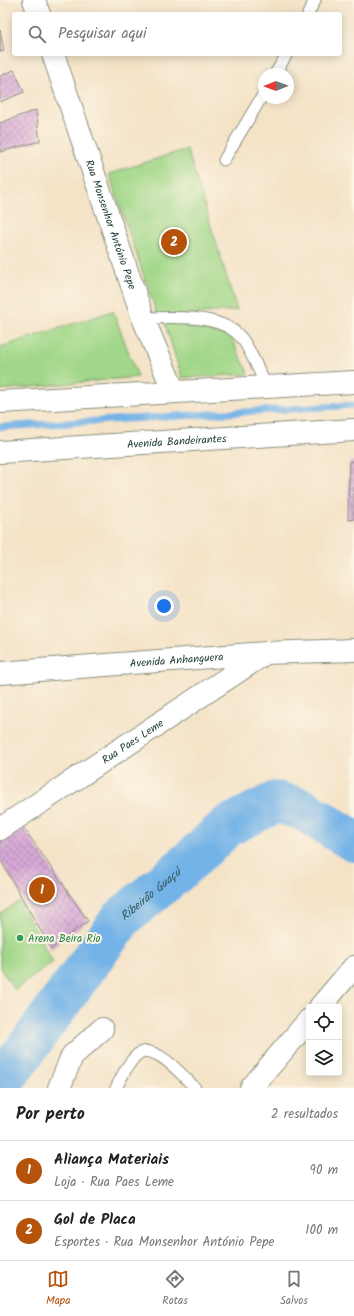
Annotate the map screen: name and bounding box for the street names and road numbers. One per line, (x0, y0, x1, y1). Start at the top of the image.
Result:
street label: Rua Monsenhor António Pepe (80, 157, 141, 292)
street label: Avenida Bandeirantes (126, 430, 227, 454)
street label: Avenida Anhanguera (129, 648, 224, 673)
street label: Rua Paes Leme (98, 715, 168, 769)

